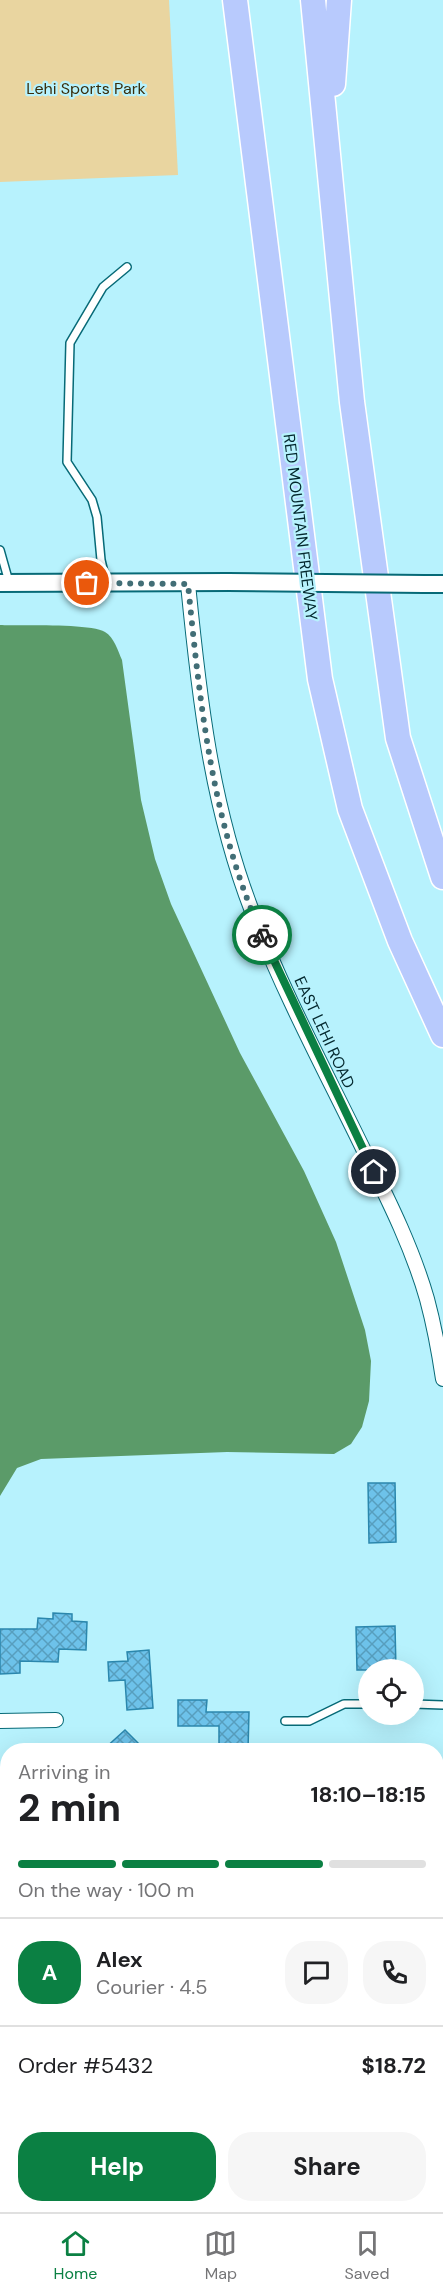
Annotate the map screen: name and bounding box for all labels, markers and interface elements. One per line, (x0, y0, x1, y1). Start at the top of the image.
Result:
park label: Lehi Sports Park (26, 78, 146, 99)
street label: RED MOUNTAIN FREEWAY (279, 433, 322, 622)
pin (61, 557, 112, 608)
icon: bag (70, 566, 103, 599)
courier (232, 905, 292, 965)
icon: bike (246, 919, 279, 952)
street label: EAST LEHI ROAD (289, 973, 360, 1091)
pin (348, 1146, 399, 1197)
icon: home (357, 1155, 390, 1188)
map controls (358, 1659, 424, 1725)
button: locate (358, 1659, 424, 1725)
text: Arriving in (18, 1759, 110, 1785)
text: 18:10–18:15 (310, 1780, 426, 1809)
text: 2 min (18, 1782, 121, 1833)
text: On the way · 100 m (18, 1877, 194, 1903)
button: chat (285, 1941, 348, 2004)
button: phone (363, 1941, 426, 2004)
text: Alex (96, 1945, 143, 1974)
text: A (42, 1958, 57, 1987)
text: Courier · 4.5 (96, 1974, 208, 2000)
text: Order #5432 (18, 2051, 153, 2080)
text: $18.72 (362, 2051, 426, 2080)
button: Help (18, 2132, 216, 2201)
button: Share (228, 2132, 426, 2201)
tab: Home (54, 2227, 97, 2284)
tab: Map (204, 2227, 237, 2284)
tab: Saved (345, 2227, 389, 2284)

